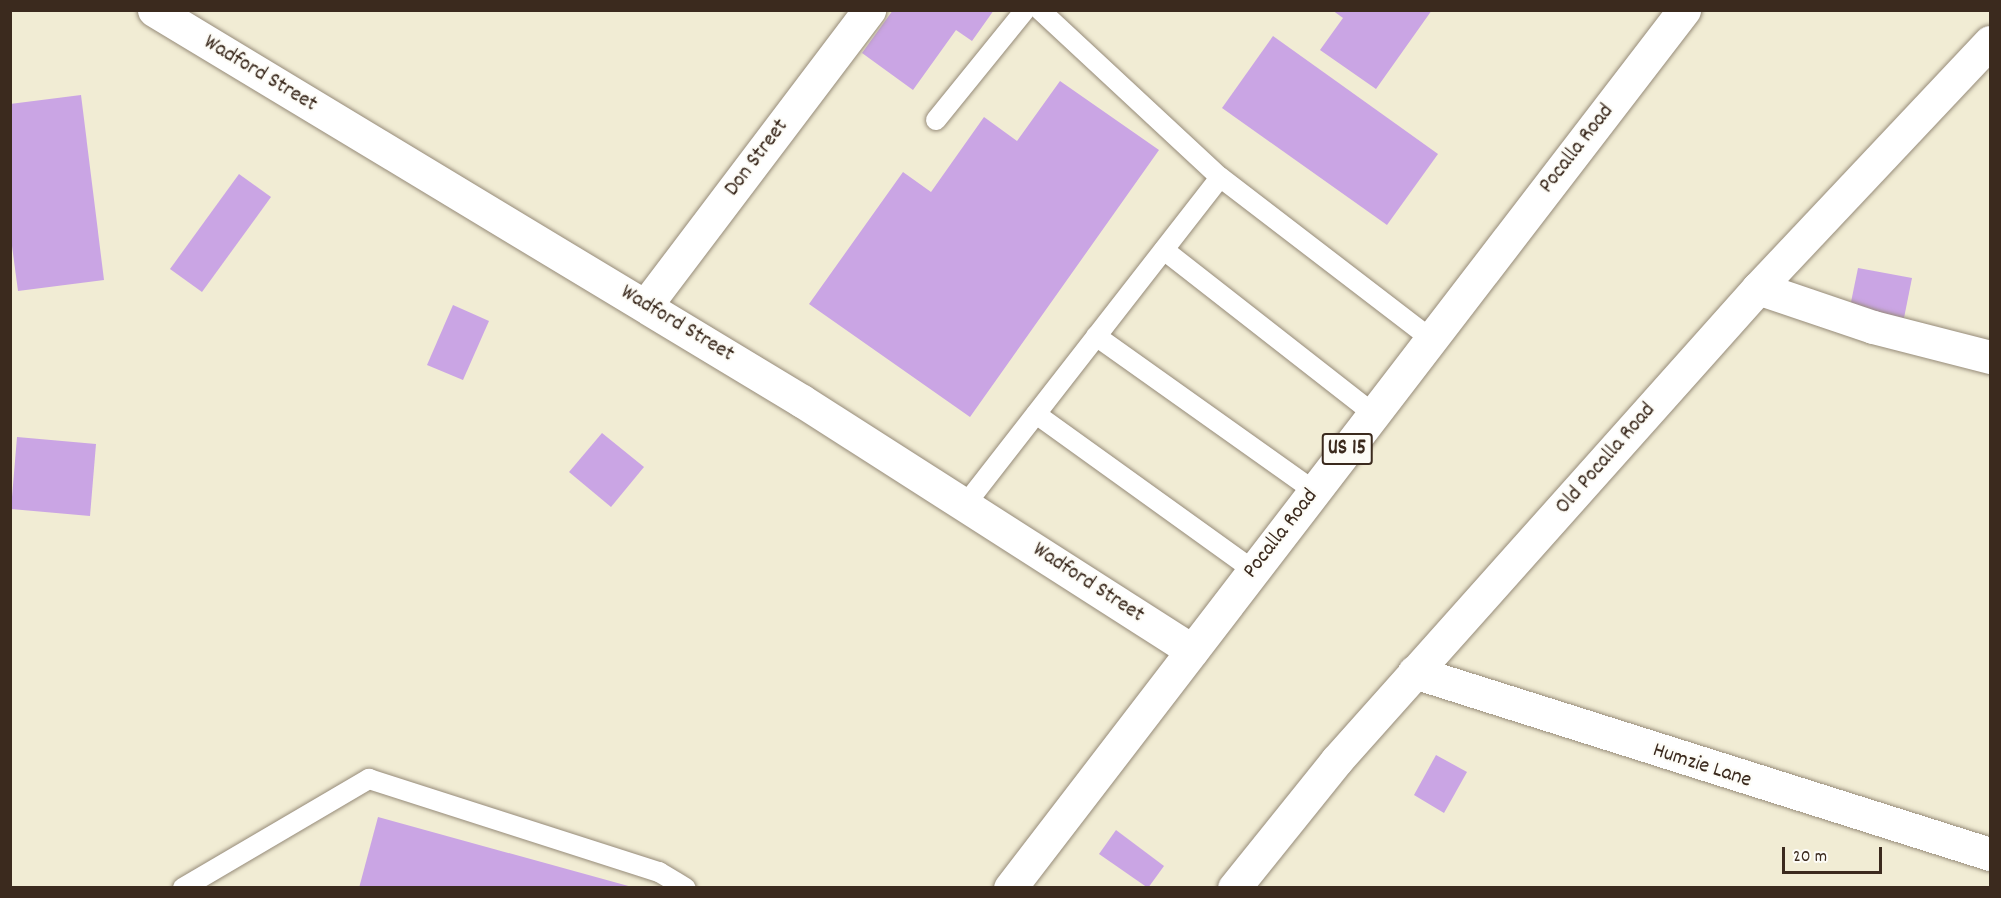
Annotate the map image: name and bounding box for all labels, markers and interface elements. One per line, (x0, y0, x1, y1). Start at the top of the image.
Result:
street label: Wadford Street (198, 30, 322, 118)
street label: Pocalla Road (1534, 99, 1620, 199)
street label: Don Street (719, 114, 795, 202)
street label: Wadford Street (615, 280, 739, 368)
street label: Old Pocalla Road (1550, 398, 1662, 520)
road number: US 15 (1322, 431, 1372, 467)
street label: Pocalla Road (1238, 484, 1324, 584)
street label: Wadford Street (1027, 537, 1149, 629)
street label: Humzie Lane (1649, 738, 1755, 794)
scale bar (1785, 835, 1886, 873)
text: 20 m (1793, 845, 1827, 870)

